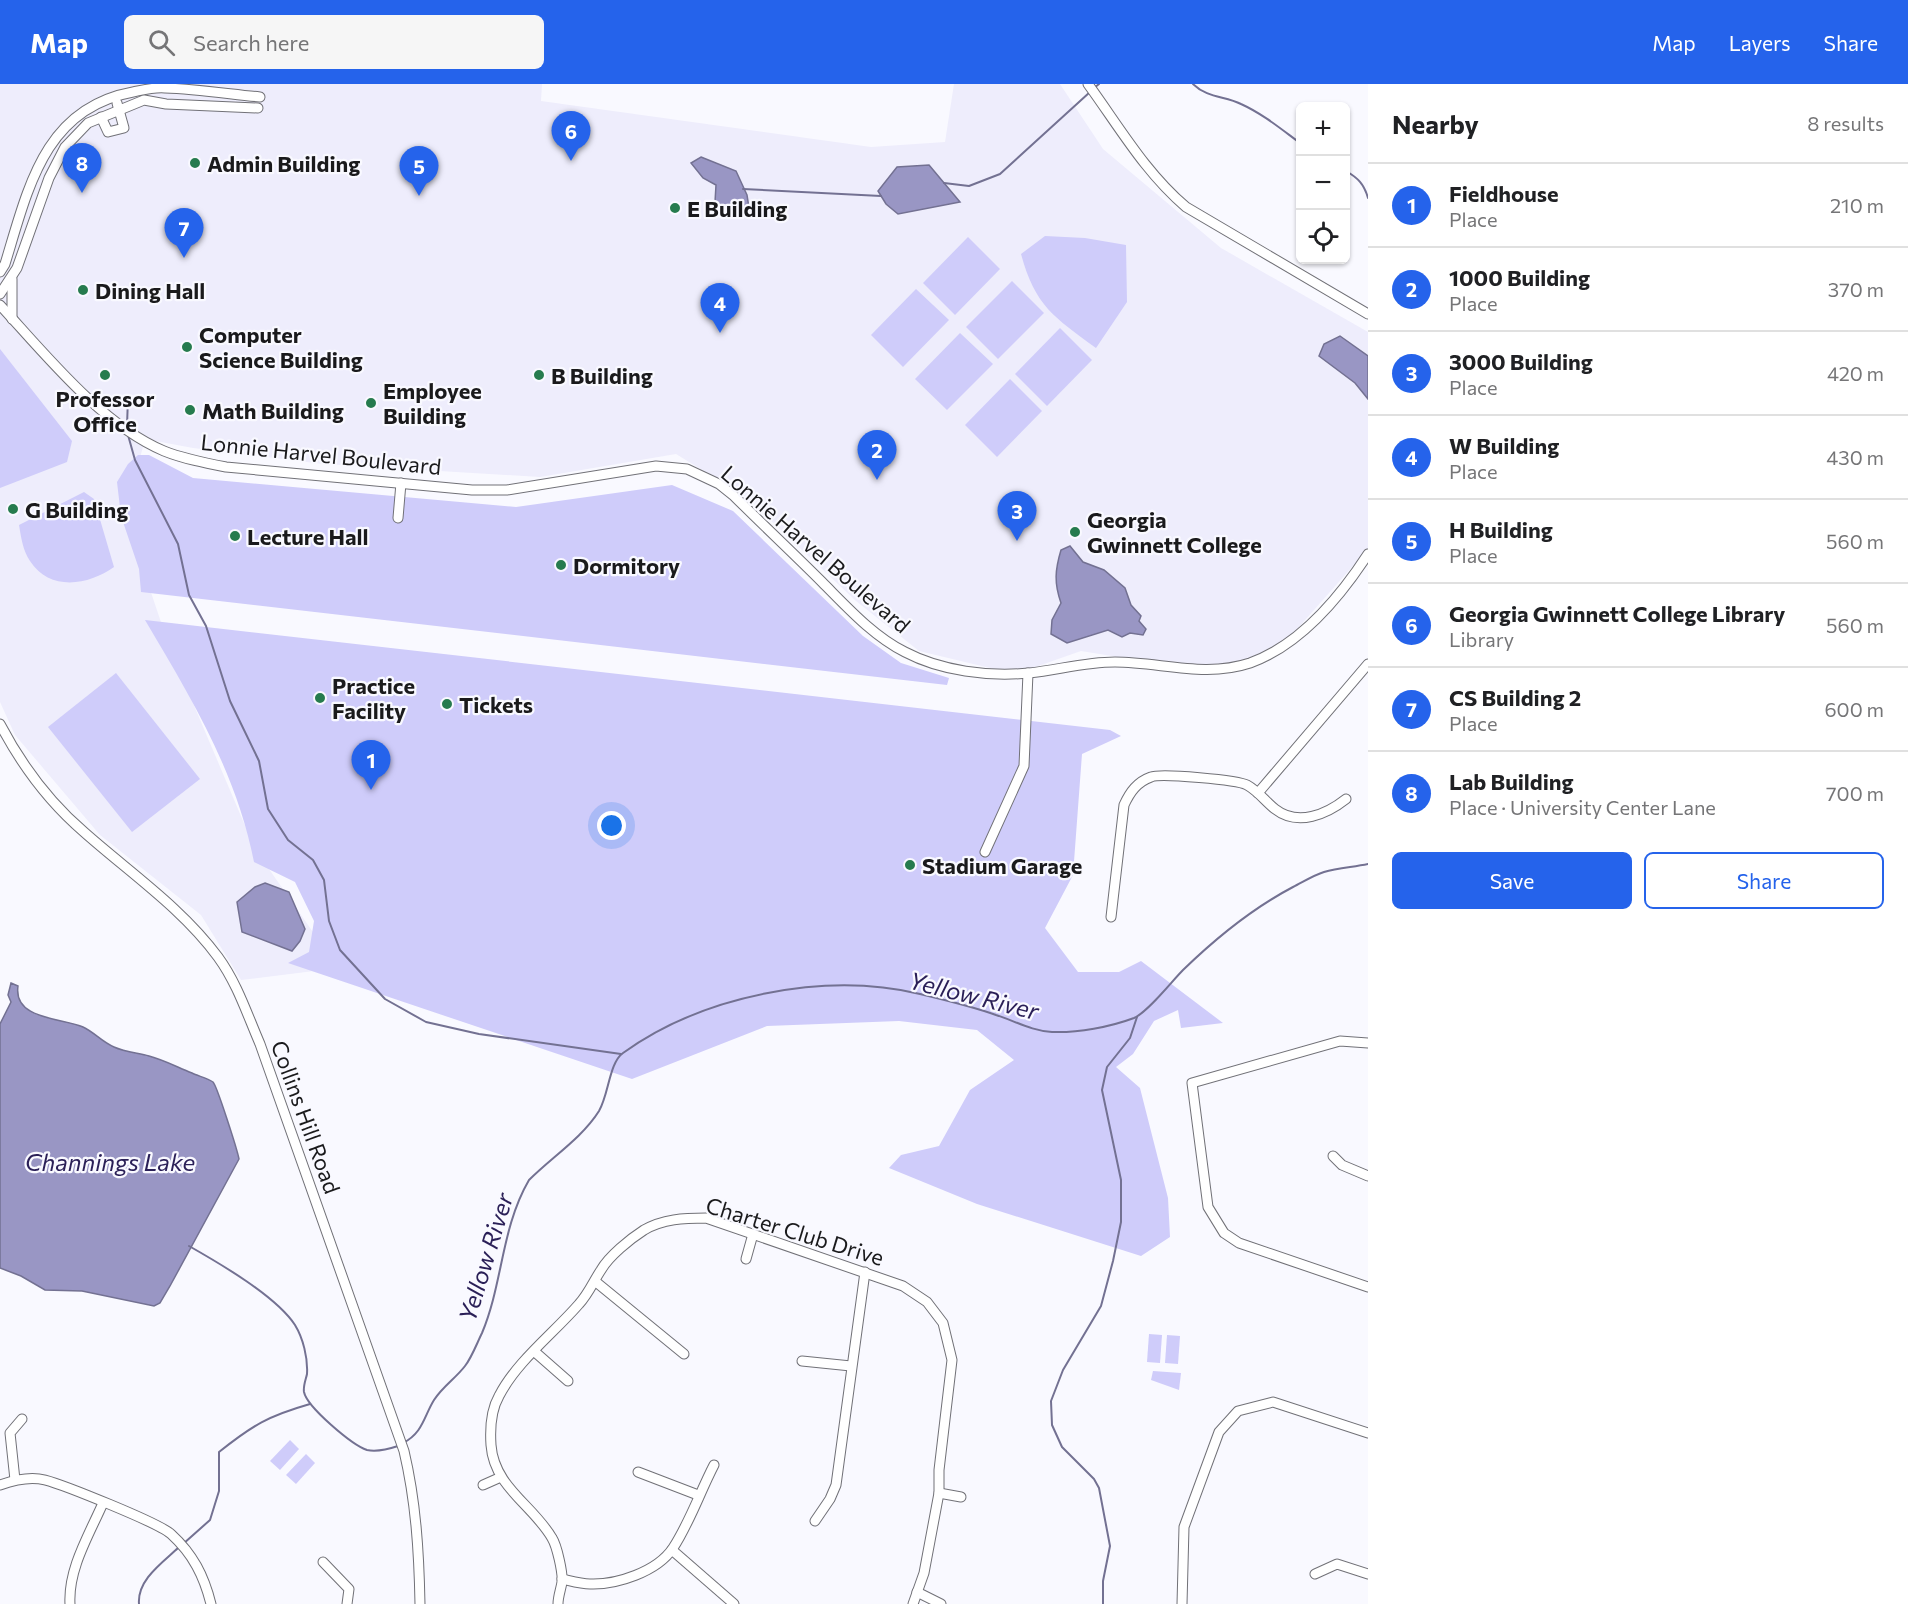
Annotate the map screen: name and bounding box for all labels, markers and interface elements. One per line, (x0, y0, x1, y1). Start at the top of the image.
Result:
search box (124, 15, 544, 69)
text: Map (30, 25, 88, 59)
icon: search (145, 26, 178, 59)
text: Search here (193, 29, 309, 56)
text: Map (1652, 30, 1696, 55)
text: Layers (1729, 30, 1791, 55)
text: Share (1824, 30, 1878, 55)
map controls (1296, 102, 1350, 264)
button: + (1296, 102, 1350, 156)
text: Nearby (1392, 108, 1479, 139)
text: 8 results (1807, 111, 1884, 135)
pin: 6 (552, 112, 590, 161)
pin: 8 (62, 144, 101, 193)
pin: 5 (400, 147, 438, 196)
place label: Admin Building (207, 150, 360, 177)
marker: Admin Building (188, 156, 202, 170)
button: − (1296, 156, 1350, 210)
text: Fieldhouse (1449, 180, 1559, 207)
text: 1 (1407, 193, 1416, 217)
text: 210 m (1830, 193, 1884, 217)
place label: E Building (687, 195, 787, 222)
marker: E Building (668, 201, 682, 215)
text: Place (1449, 207, 1498, 231)
pin: 7 (164, 208, 204, 258)
button: locate (1296, 210, 1350, 264)
text: 1000 Building (1449, 264, 1590, 291)
place label: Dining Hall (95, 277, 205, 304)
text: 2 (1406, 277, 1417, 301)
text: 370 m (1828, 277, 1884, 301)
marker: Dining Hall (76, 283, 90, 297)
pin: 4 (700, 284, 740, 333)
text: Place (1449, 291, 1498, 315)
place label: Computer Science Building (199, 321, 363, 373)
marker: Computer Science Building (180, 340, 194, 354)
text: 3000 Building (1449, 348, 1593, 375)
text: 3 (1406, 361, 1417, 385)
text: 420 m (1827, 361, 1884, 385)
place label: B Building (551, 362, 653, 389)
marker: Professor Office (98, 368, 112, 382)
marker: B Building (532, 368, 546, 382)
text: Place (1449, 375, 1498, 399)
place label: Employee Building (383, 377, 482, 429)
place label: Professor Office (56, 385, 154, 437)
marker: Employee Building (364, 396, 378, 410)
place label: Math Building (202, 397, 344, 424)
marker: Math Building (183, 403, 197, 417)
street label: Lonnie Harvel Boulevard (199, 428, 443, 480)
pin: 2 (858, 430, 896, 480)
text: W Building (1449, 432, 1559, 459)
text: 4 (1405, 445, 1418, 469)
text: 430 m (1826, 445, 1884, 469)
text: Place (1449, 459, 1498, 483)
street label: Lonnie Harvel Boulevard (716, 460, 916, 638)
pin: 3 (998, 492, 1036, 541)
place label: G Building (25, 496, 128, 523)
marker: G Building (6, 502, 20, 516)
place label: Georgia Gwinnett College (1087, 506, 1262, 558)
text: H Building (1449, 516, 1553, 543)
place label: Lecture Hall (247, 523, 369, 550)
marker: Georgia Gwinnett College (1068, 525, 1082, 539)
marker: Lecture Hall (228, 529, 242, 543)
text: 5 (1406, 529, 1417, 553)
text: 560 m (1826, 529, 1884, 553)
text: Place (1449, 543, 1498, 567)
place label: Dormitory (573, 552, 680, 579)
marker: Dormitory (554, 558, 568, 572)
text: Georgia Gwinnett College Library (1449, 600, 1785, 627)
text: 6 (1405, 613, 1418, 637)
text: 560 m (1826, 613, 1884, 637)
text: Library (1449, 627, 1514, 651)
place label: Practice Facility (332, 672, 415, 724)
text: CS Building 2 (1449, 684, 1581, 711)
marker: Practice Facility (313, 691, 327, 705)
place label: Tickets (459, 691, 533, 718)
marker: Tickets (440, 697, 454, 711)
text: 7 (1406, 697, 1417, 721)
text: 600 m (1824, 697, 1884, 721)
text: Place (1449, 711, 1498, 735)
pin: 1 (352, 740, 391, 790)
text: Lab Building (1449, 768, 1574, 795)
text: 8 (1405, 781, 1418, 805)
text: 700 m (1826, 781, 1884, 805)
text: Place · University Center Lane (1449, 795, 1716, 819)
your location (597, 811, 626, 840)
place label: Stadium Garage (922, 852, 1082, 879)
button: Save (1392, 852, 1632, 909)
button: Share (1644, 852, 1884, 909)
marker: Stadium Garage (903, 858, 917, 872)
water label: Yellow River (906, 965, 1043, 1025)
street label: Collins Hill Road (266, 1037, 346, 1197)
water label: Channings Lake (25, 1147, 195, 1176)
water label: Yellow River (452, 1188, 519, 1325)
street label: Charter Club Drive (703, 1191, 887, 1271)

